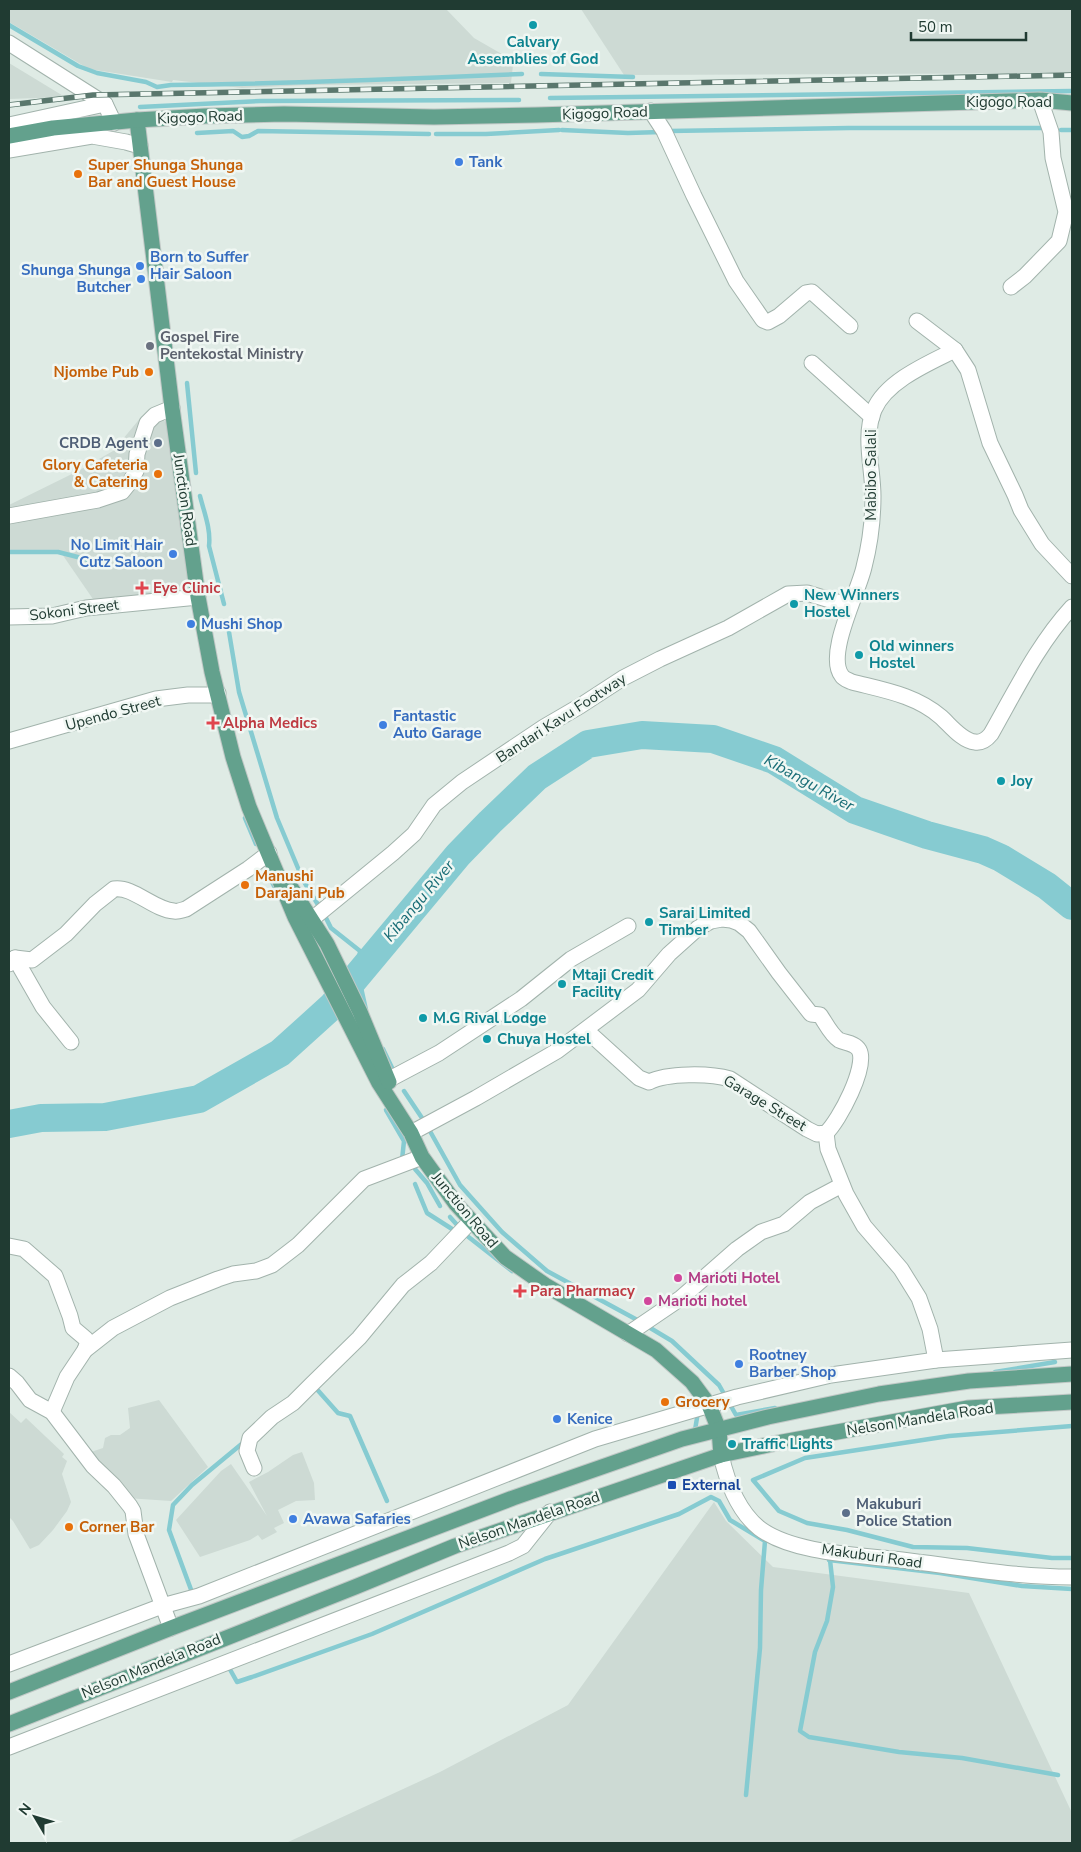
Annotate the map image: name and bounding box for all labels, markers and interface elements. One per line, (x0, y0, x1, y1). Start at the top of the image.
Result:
scale bar (911, 10, 1026, 42)
text: 50 m (918, 17, 953, 37)
marker: Calvary Assemblies of God (527, 19, 539, 31)
place label: Calvary Assemblies of God (468, 32, 598, 69)
street label: Kigogo Road (966, 92, 1052, 112)
street label: Kigogo Road (562, 102, 648, 124)
street label: Kigogo Road (157, 106, 243, 128)
place label: Tank (469, 152, 503, 172)
place label: Super Shunga Shunga Bar and Guest House (88, 155, 243, 192)
marker: Tank (453, 156, 465, 168)
marker: Super Shunga Shunga Bar and Guest House (72, 168, 84, 180)
place label: Born to Suffer Hair Saloon (150, 247, 249, 284)
place label: Shunga Shunga Butcher (21, 260, 131, 297)
marker: Born to Suffer Hair Saloon (134, 260, 146, 272)
marker: Shunga Shunga Butcher (135, 273, 147, 285)
place label: Gospel Fire Pentekostal Ministry (160, 327, 303, 364)
marker: Gospel Fire Pentekostal Ministry (144, 340, 156, 352)
place label: Njombe Pub (54, 362, 139, 382)
marker: Njombe Pub (143, 366, 155, 378)
street label: Mabibo Salali (861, 429, 881, 521)
place label: CRDB Agent (59, 433, 148, 453)
marker: CRDB Agent (152, 437, 164, 449)
street label: Junction Road (168, 452, 201, 547)
place label: Glory Cafeteria & Catering (42, 455, 148, 492)
marker: Glory Cafeteria & Catering (152, 468, 164, 480)
place label: No Limit Hair Cutz Saloon (71, 535, 163, 572)
marker: No Limit Hair Cutz Saloon (167, 548, 179, 560)
place label: Eye Clinic (153, 578, 220, 598)
marker: Eye Clinic (135, 581, 149, 595)
place label: New Winners Hostel (804, 585, 899, 622)
street label: Sokoni Street (28, 594, 121, 625)
marker: New Winners Hostel (788, 598, 800, 610)
place label: Mushi Shop (201, 614, 283, 634)
marker: Mushi Shop (185, 618, 197, 630)
place label: Old winners Hostel (869, 636, 954, 673)
marker: Old winners Hostel (853, 649, 865, 661)
street label: Bandari Kavu Footway (492, 668, 630, 768)
street label: Upendo Street (63, 690, 164, 735)
place label: Fantastic Auto Garage (393, 706, 482, 743)
place label: Alpha Medics (223, 713, 317, 733)
marker: Alpha Medics (207, 717, 219, 729)
marker: Fantastic Auto Garage (377, 719, 389, 731)
water label: Kibangu River (760, 749, 859, 817)
place label: Joy (1010, 771, 1033, 791)
marker: Joy (995, 775, 1007, 787)
water label: Kibangu River (378, 855, 460, 946)
place label: Manushi Darajani Pub (255, 866, 345, 903)
marker: Manushi Darajani Pub (239, 879, 251, 891)
place label: Sarai Limited Timber (659, 903, 751, 940)
marker: Sarai Limited Timber (643, 916, 655, 928)
place label: Mtaji Credit Facility (572, 965, 654, 1002)
marker: Mtaji Credit Facility (556, 978, 568, 990)
place label: M.G Rival Lodge (433, 1008, 546, 1028)
marker: M.G Rival Lodge (417, 1012, 429, 1024)
place label: Chuya Hostel (497, 1029, 591, 1049)
marker: Chuya Hostel (481, 1033, 493, 1045)
street label: Garage Street (720, 1070, 811, 1136)
street label: Junction Road (427, 1167, 503, 1252)
place label: Marioti Hotel (688, 1268, 780, 1288)
marker: Marioti Hotel (672, 1272, 684, 1284)
place label: Para Pharmacy (530, 1281, 635, 1301)
marker: Para Pharmacy (514, 1285, 526, 1297)
place label: Marioti hotel (658, 1291, 747, 1311)
marker: Marioti hotel (642, 1295, 654, 1307)
place label: Rootney Barber Shop (749, 1345, 836, 1382)
marker: Rootney Barber Shop (733, 1358, 745, 1370)
place label: Grocery (675, 1392, 730, 1412)
marker: Grocery (659, 1396, 671, 1408)
street label: Nelson Mandela Road (845, 1398, 995, 1440)
place label: Kenice (567, 1409, 613, 1429)
marker: Kenice (551, 1413, 563, 1425)
place label: Traffic Lights (742, 1434, 833, 1454)
marker: Traffic Lights (726, 1438, 738, 1450)
place label: External (682, 1475, 741, 1495)
marker: External (666, 1479, 678, 1491)
street label: Nelson Mandela Road (456, 1486, 602, 1554)
place label: Makuburi Police Station (856, 1494, 952, 1531)
marker: Makuburi Police Station (840, 1507, 852, 1519)
place label: Avawa Safaries (303, 1509, 411, 1529)
marker: Avawa Safaries (287, 1513, 299, 1525)
place label: Corner Bar (79, 1517, 155, 1537)
marker: Corner Bar (63, 1521, 75, 1533)
street label: Makuburi Road (820, 1539, 924, 1573)
street label: Nelson Mandela Road (78, 1629, 224, 1703)
north arrow (10, 1792, 60, 1842)
text: N (14, 1799, 36, 1819)

